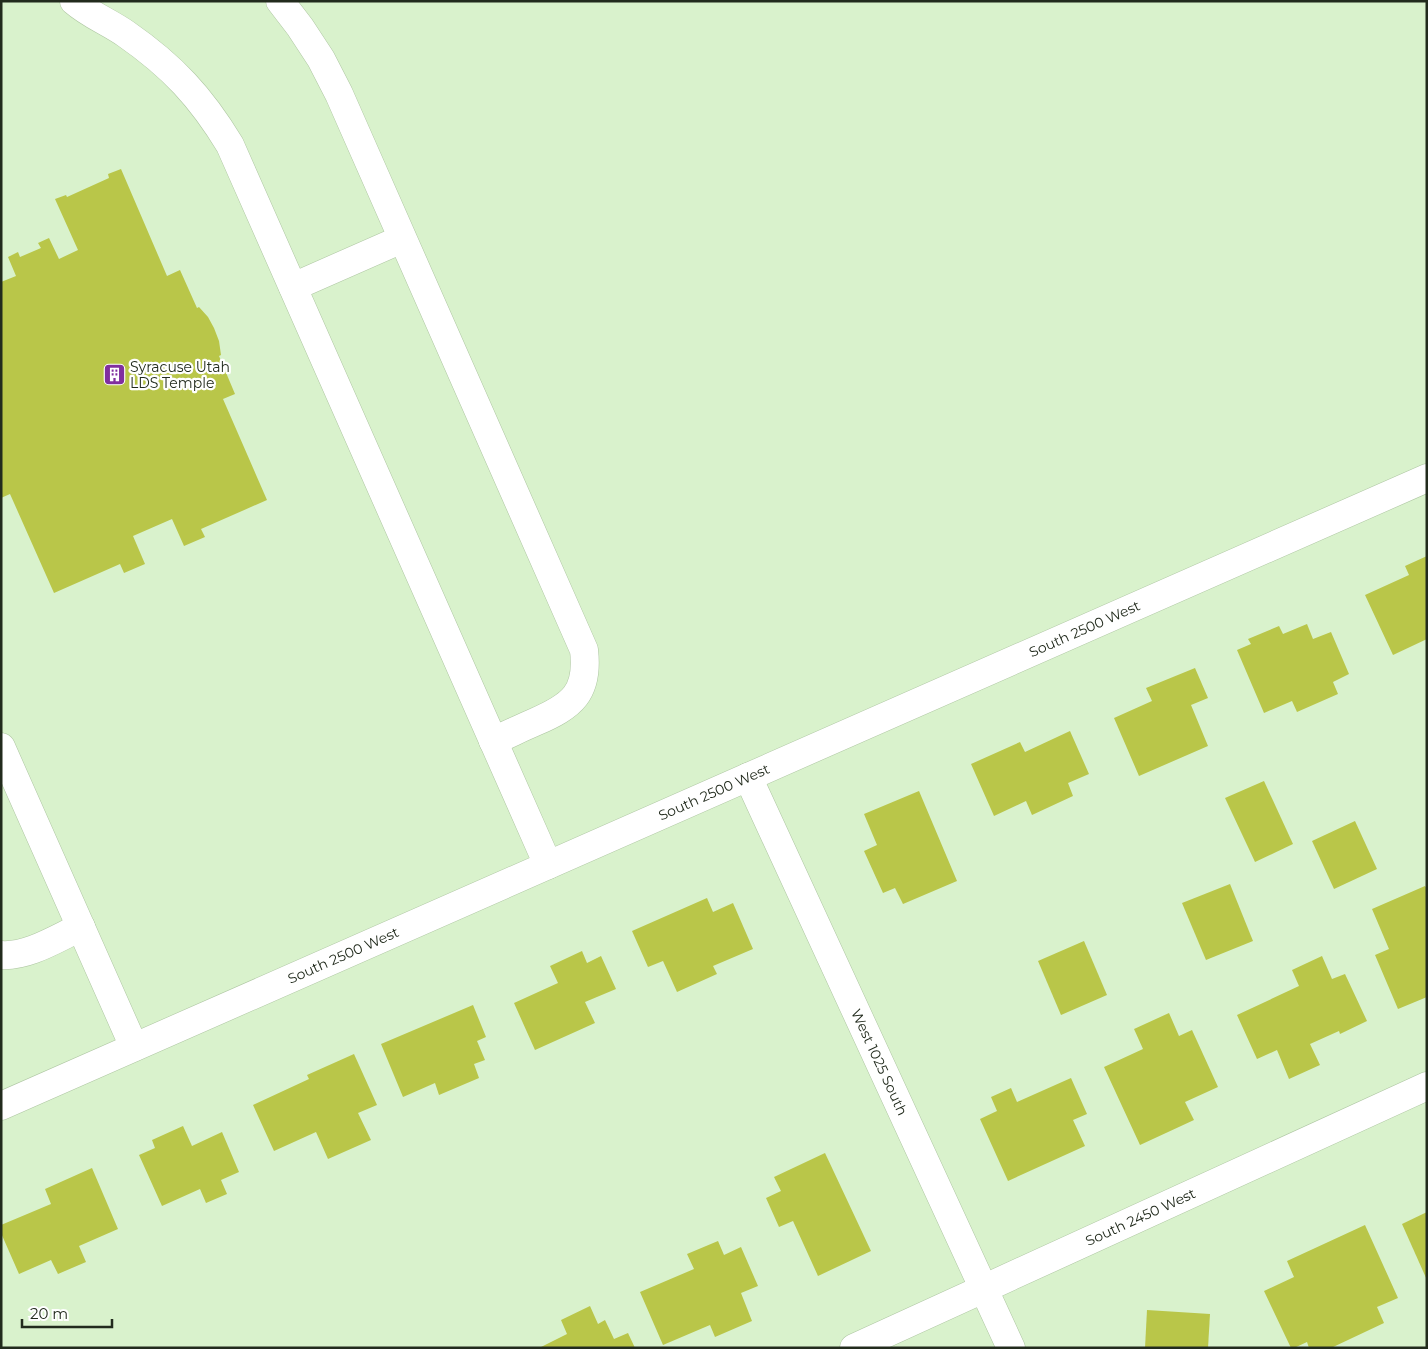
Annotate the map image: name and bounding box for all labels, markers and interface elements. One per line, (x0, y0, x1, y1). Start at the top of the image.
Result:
place label: Syracuse Utah LDS Temple (130, 358, 230, 392)
building icon: Syracuse Utah LDS Temple (102, 363, 126, 387)
street label: South 2500 West (1026, 596, 1143, 661)
street label: South 2500 West (656, 760, 773, 824)
street label: South 2500 West (285, 923, 402, 988)
street label: West 1025 South (847, 1006, 912, 1118)
street label: South 2450 West (1083, 1184, 1199, 1250)
scale bar (22, 1296, 112, 1328)
text: 20 m (30, 1304, 68, 1323)

